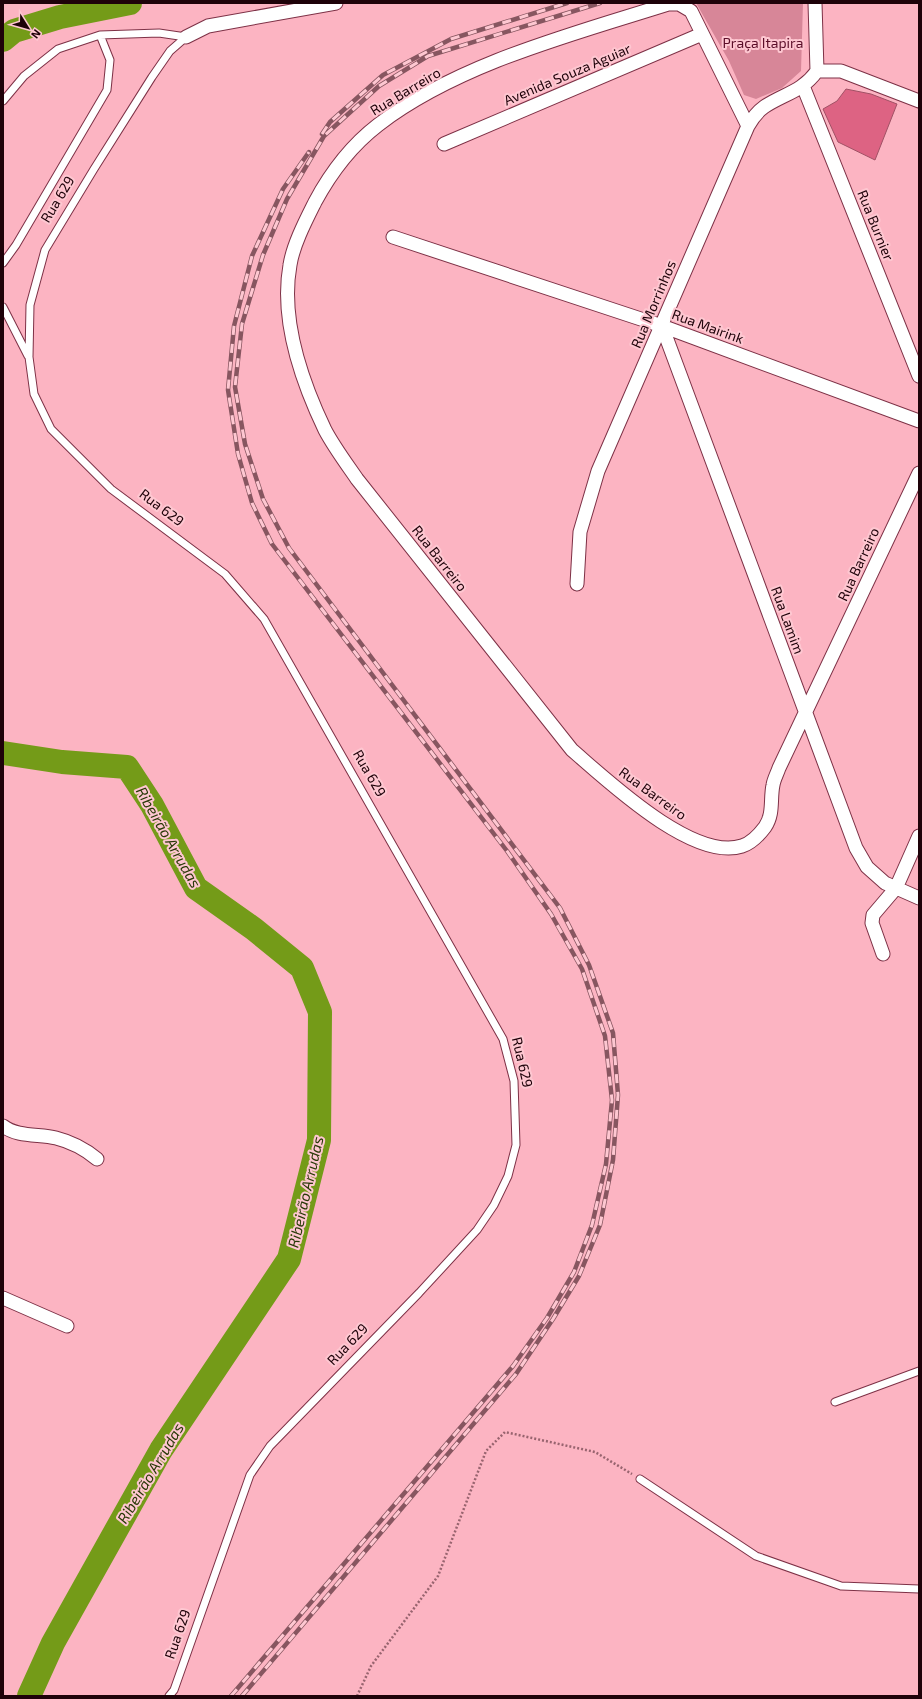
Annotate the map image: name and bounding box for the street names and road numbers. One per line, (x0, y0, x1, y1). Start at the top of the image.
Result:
street label: Avenida Souza Aguiar (501, 39, 633, 108)
street label: Rua Barreiro (367, 63, 443, 119)
street label: Rua 629 (36, 173, 78, 225)
street label: Rua Burnier (854, 187, 898, 263)
street label: Rua Morrinhos (627, 258, 679, 350)
street label: Rua Mairink (670, 305, 746, 347)
street label: Rua 629 (136, 485, 188, 529)
street label: Rua Barreiro (409, 522, 471, 594)
street label: Rua Barreiro (834, 524, 882, 603)
street label: Rua Lamim (768, 584, 808, 656)
street label: Rua 629 (350, 747, 390, 799)
street label: Rua Barreiro (616, 763, 690, 823)
street label: Rua 629 (509, 1035, 537, 1089)
street label: Rua 629 (323, 1320, 371, 1368)
street label: Rua 629 (161, 1607, 193, 1661)

